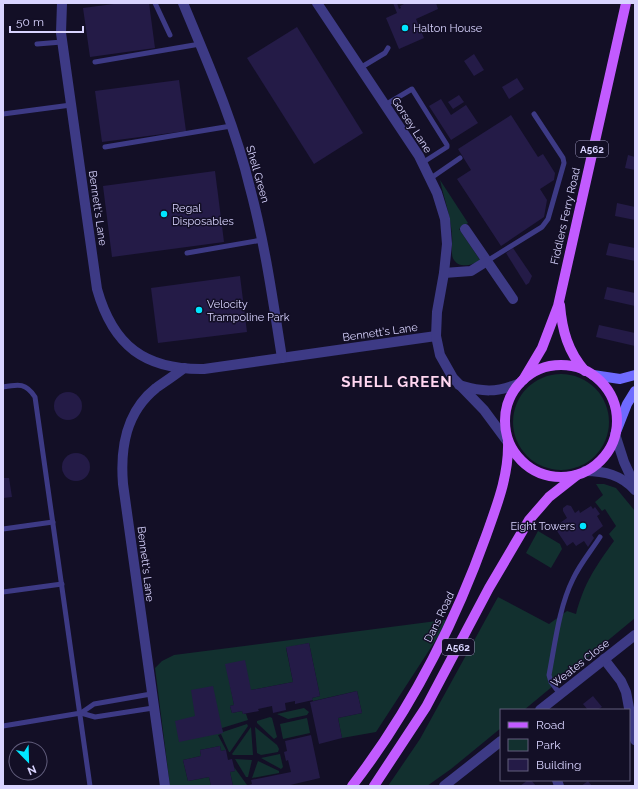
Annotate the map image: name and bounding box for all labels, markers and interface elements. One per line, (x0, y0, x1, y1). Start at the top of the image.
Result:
scale bar (10, 8, 83, 34)
text: 50 m (16, 15, 44, 29)
place label: Halton House (413, 22, 483, 35)
marker: Halton House (400, 23, 410, 33)
street label: Gorsey Lane (389, 95, 435, 156)
road number: A562 (576, 141, 608, 157)
street label: Shell Green (243, 144, 272, 204)
street label: Fiddlers Ferry Road (548, 166, 583, 266)
street label: Bennett's Lane (86, 170, 109, 247)
place label: Regal Disposables (172, 202, 234, 228)
marker: Regal Disposables (159, 209, 169, 219)
place label: Velocity Trampoline Park (207, 298, 290, 324)
marker: Velocity Trampoline Park (194, 305, 204, 315)
street label: Bennett's Lane (342, 321, 419, 344)
district label: SHELL GREEN (341, 373, 453, 391)
place label: Eight Towers (510, 520, 575, 533)
marker: Eight Towers (578, 521, 588, 531)
street label: Bennett's Lane (134, 526, 157, 603)
street label: Dans Road (422, 590, 457, 645)
street label: Weates Close (549, 636, 612, 690)
road number: A562 (442, 639, 474, 655)
legend (500, 709, 630, 781)
text: Road (536, 718, 565, 732)
text: Park (536, 738, 561, 752)
north arrow (8, 741, 48, 781)
text: Building (536, 758, 582, 772)
text: N (25, 762, 38, 777)

